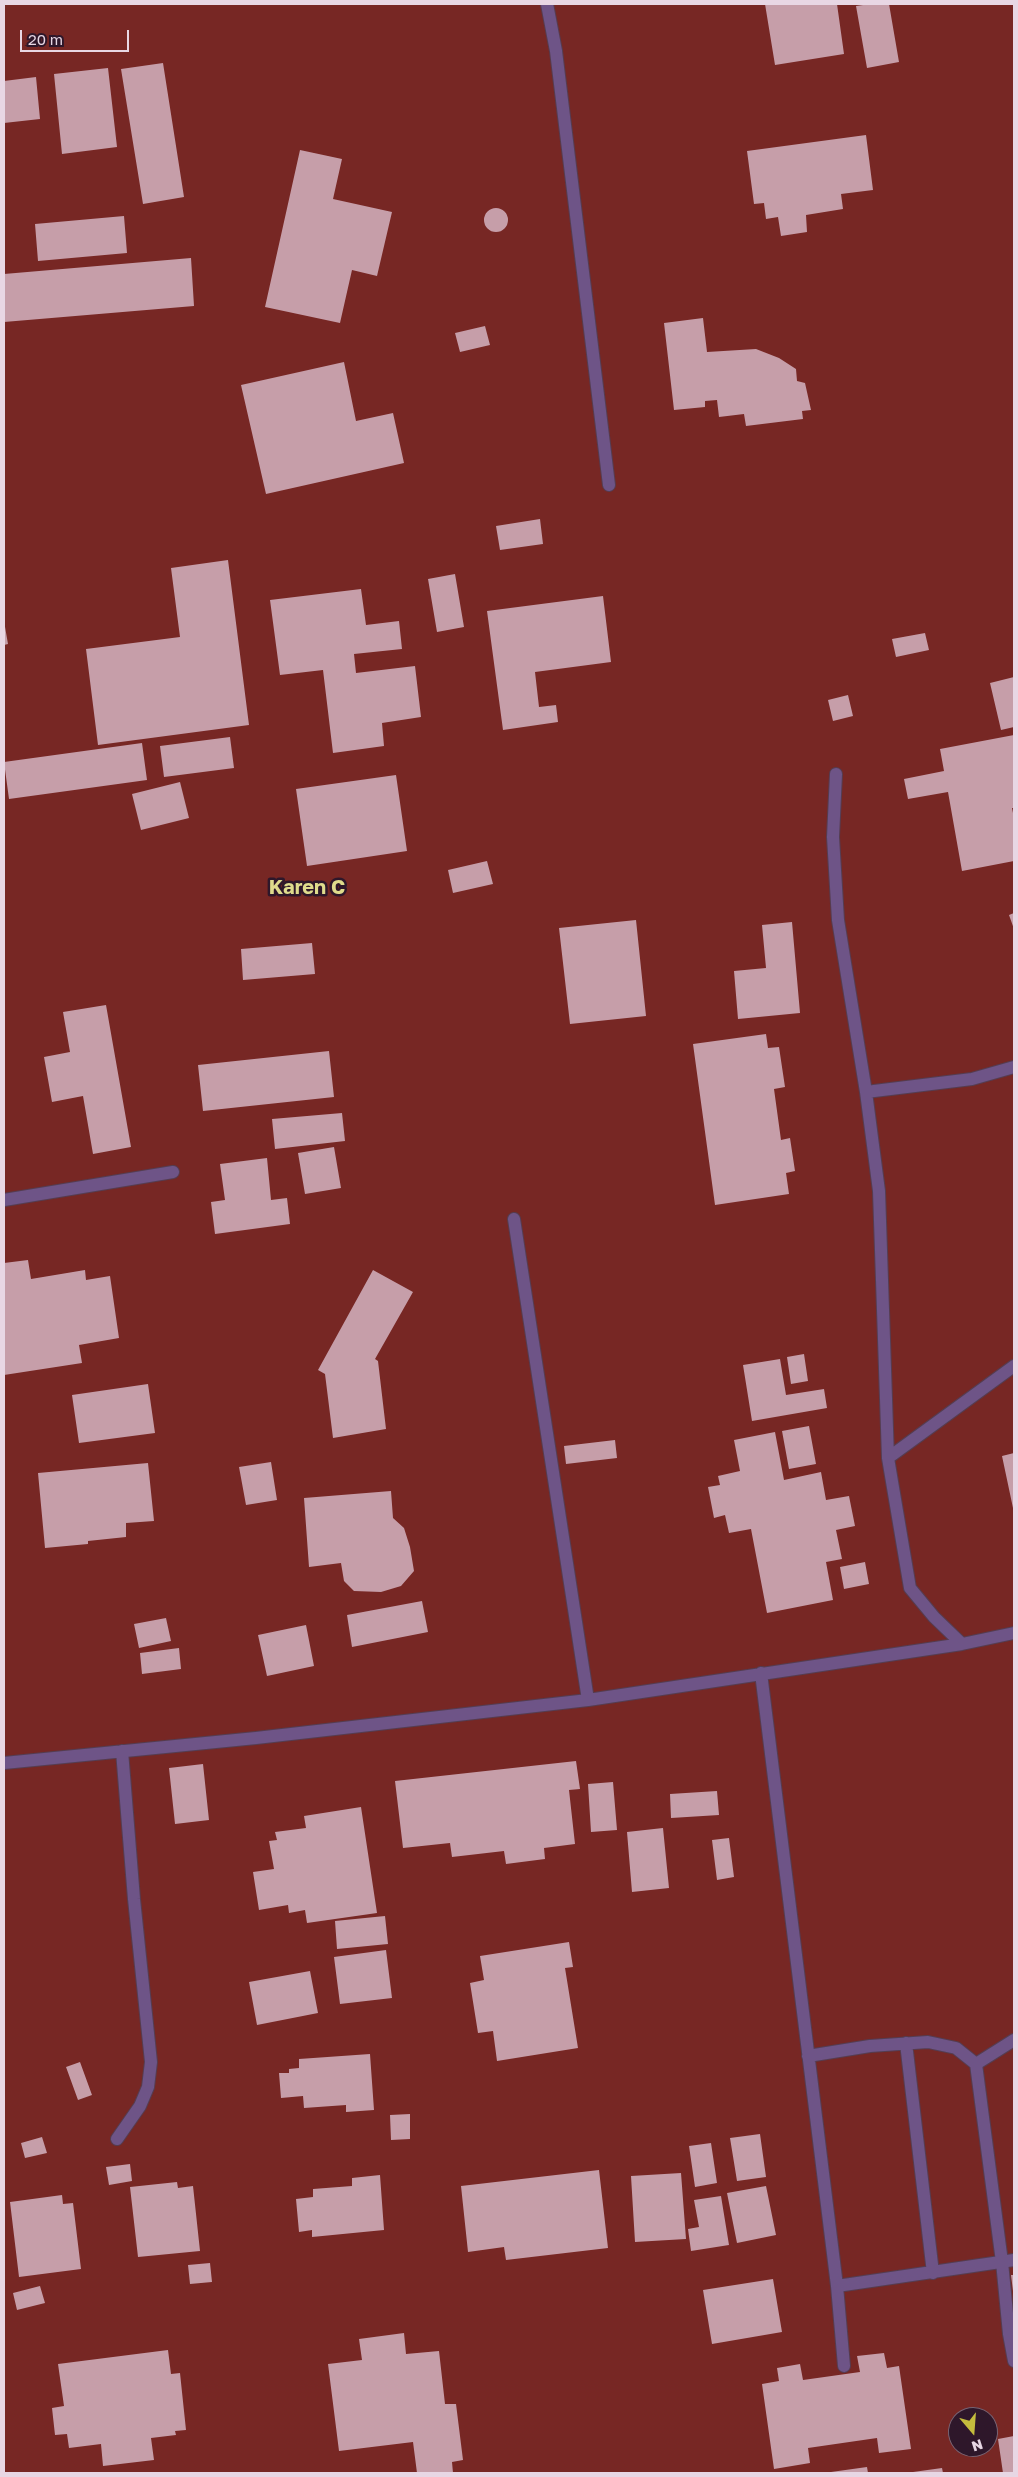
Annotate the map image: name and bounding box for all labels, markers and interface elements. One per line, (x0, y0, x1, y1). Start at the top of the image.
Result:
scale bar (22, 20, 131, 52)
text: 20 m (28, 30, 63, 48)
district label: Karen C (269, 876, 345, 900)
north arrow (948, 2407, 998, 2457)
text: N (970, 2436, 985, 2456)

